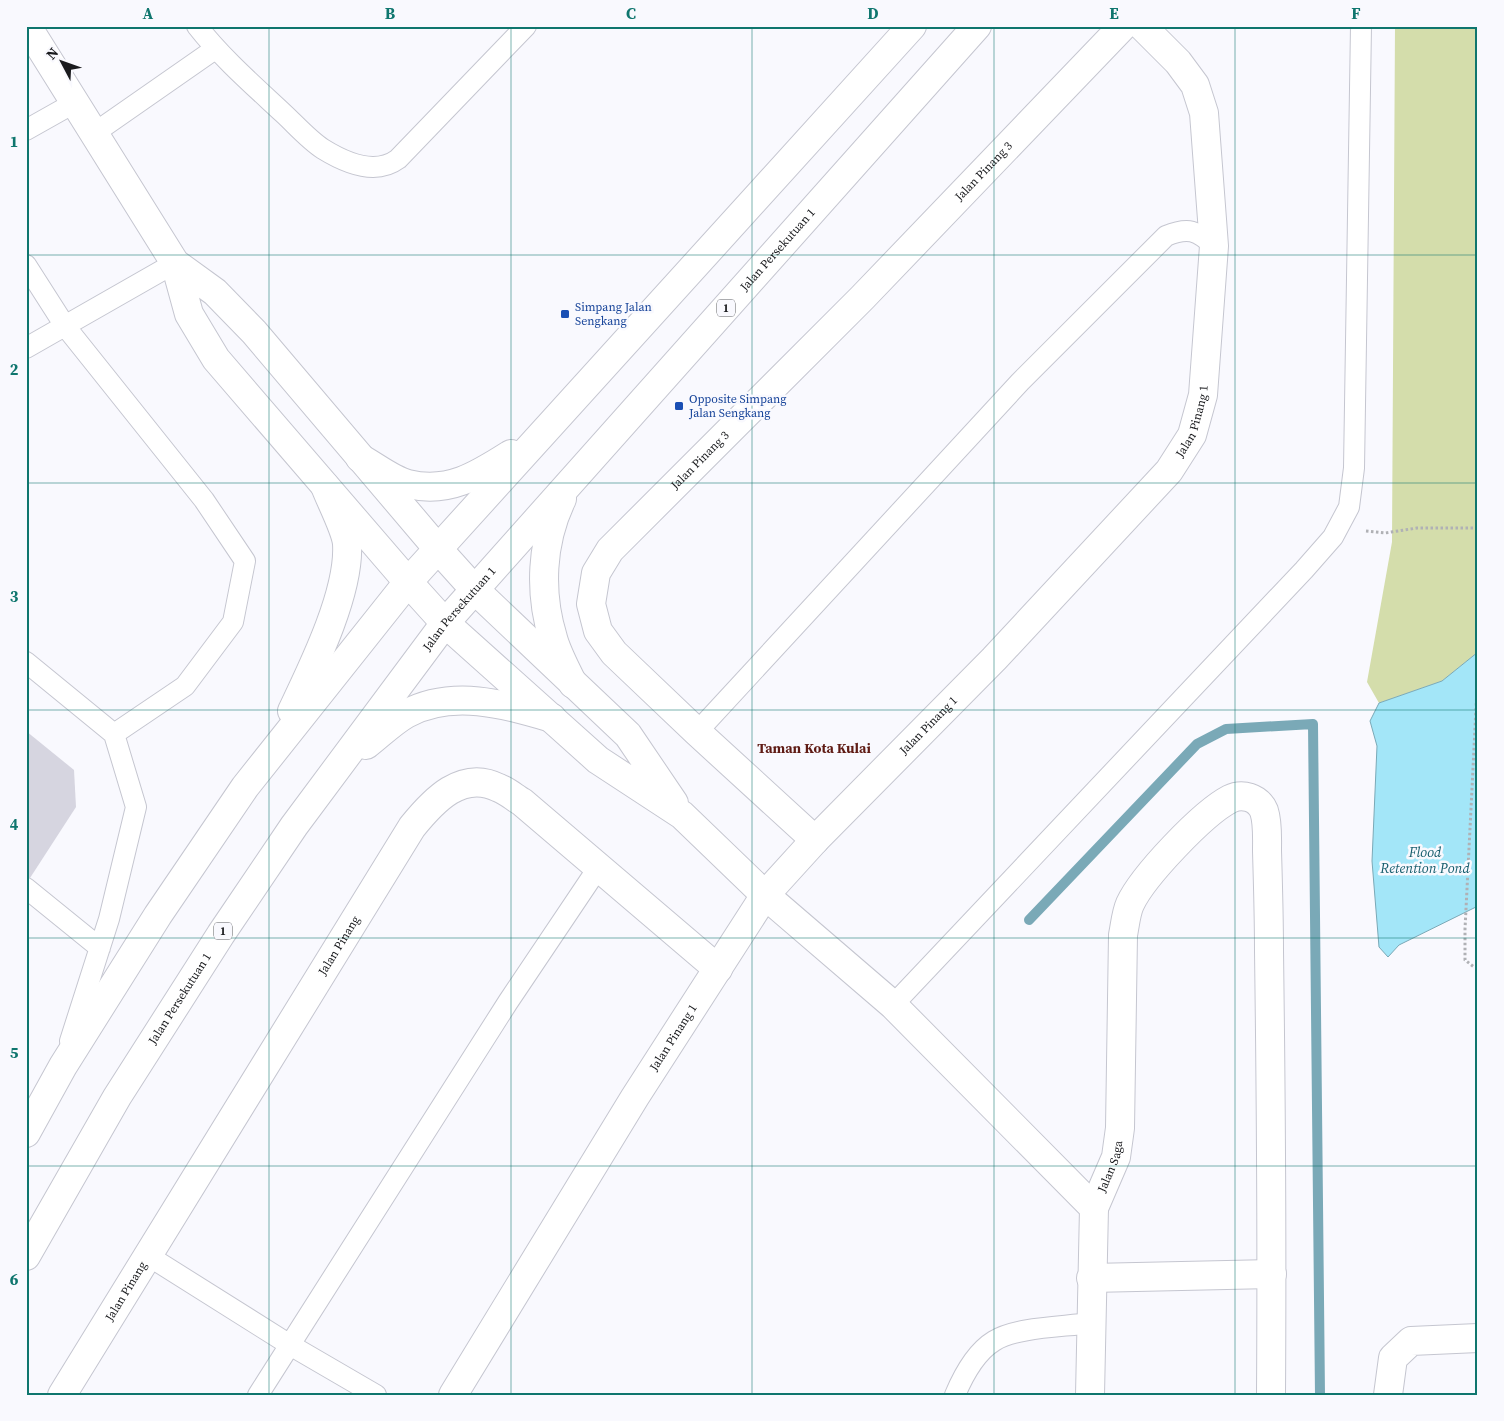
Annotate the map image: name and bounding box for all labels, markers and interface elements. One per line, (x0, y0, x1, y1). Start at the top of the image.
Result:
text: A (143, 2, 154, 24)
text: B (385, 2, 396, 24)
text: C (626, 2, 636, 24)
text: D (867, 2, 879, 24)
text: E (1109, 2, 1119, 24)
text: F (1351, 2, 1361, 24)
north arrow (38, 38, 88, 88)
text: N (41, 43, 63, 64)
text: 1 (10, 130, 18, 152)
street label: Jalan Pinang 3 (951, 138, 1016, 205)
street label: Jalan Persekutuan 1 (736, 205, 819, 295)
place label: Simpang Jalan Sengkang (575, 299, 652, 329)
road number: 1 (717, 300, 735, 316)
marker: Simpang Jalan Sengkang (559, 308, 571, 320)
text: 2 (10, 358, 19, 380)
street label: Jalan Pinang 1 (1171, 385, 1212, 461)
place label: Opposite Simpang Jalan Sengkang (688, 391, 786, 421)
marker: Opposite Simpang Jalan Sengkang (673, 400, 685, 412)
street label: Jalan Pinang 3 (666, 428, 732, 494)
street label: Jalan Persekutuan 1 (418, 563, 499, 655)
text: 3 (10, 585, 19, 607)
street label: Jalan Pinang 1 (895, 693, 961, 759)
district label: Taman Kota Kulai (757, 738, 871, 758)
text: 4 (10, 813, 19, 835)
water label: Flood Retention Pond (1379, 842, 1470, 878)
street label: Jalan Pinang (314, 913, 364, 979)
road number: 1 (214, 922, 232, 939)
street label: Jalan Persekutuan 1 (144, 950, 215, 1048)
street label: Jalan Pinang 1 (645, 1001, 701, 1075)
text: 5 (10, 1041, 19, 1063)
street label: Jalan Saga (1093, 1139, 1126, 1196)
street label: Jalan Pinang (101, 1258, 151, 1325)
text: 6 (10, 1268, 19, 1290)

